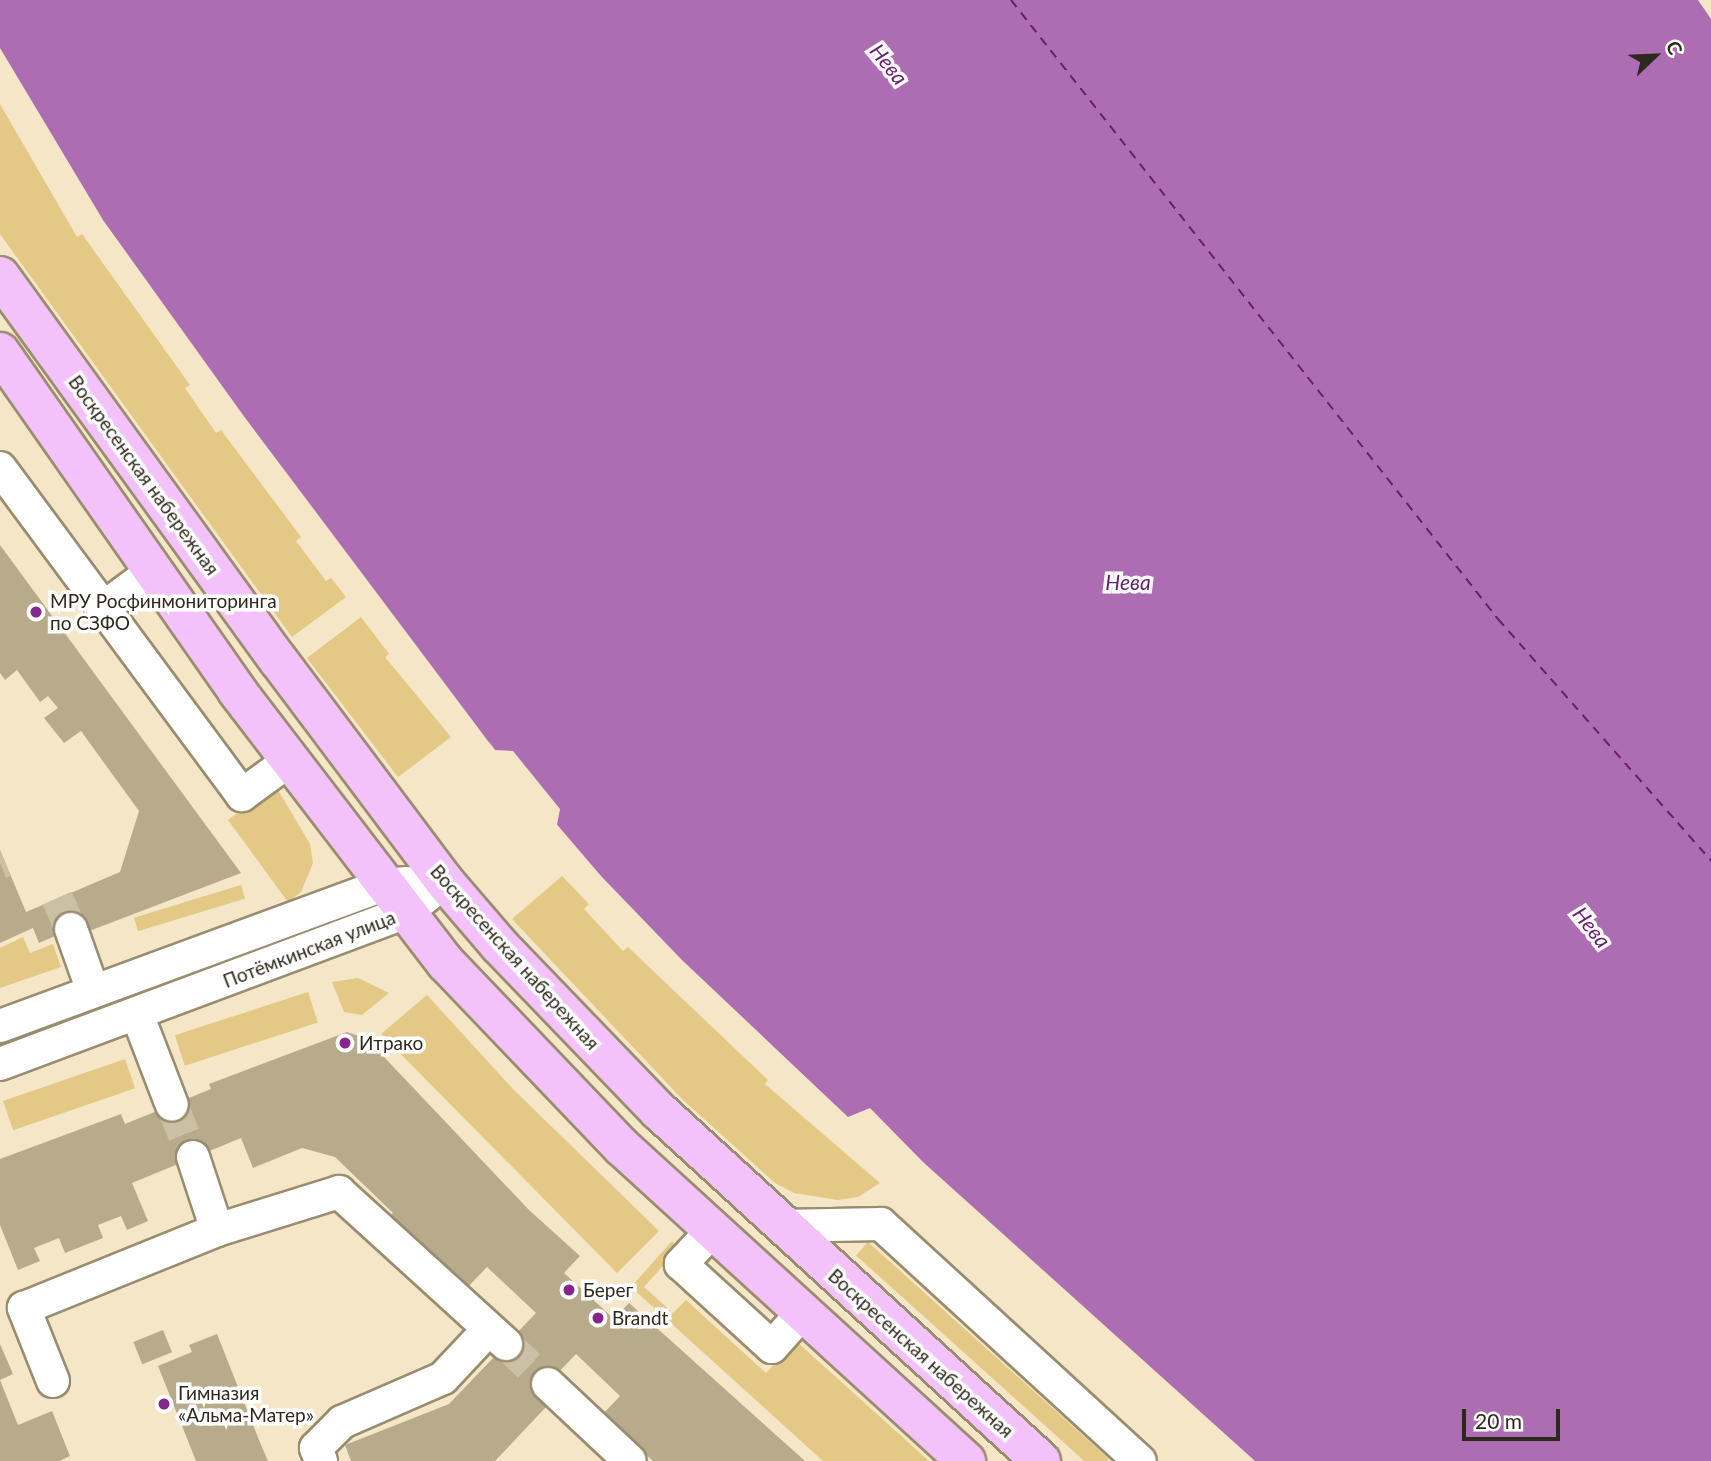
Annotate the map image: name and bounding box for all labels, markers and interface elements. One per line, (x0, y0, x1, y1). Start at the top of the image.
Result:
north arrow (1620, 21, 1690, 91)
text: С (1662, 37, 1688, 58)
water label: Нева (865, 38, 913, 90)
street label: Воскресенская набережная (64, 371, 224, 579)
water label: Нева (1105, 569, 1151, 595)
place label: МРУ Росфинмониторинга по СЗФО (50, 590, 277, 634)
marker: МРУ Росфинмониторинга по СЗФО (28, 604, 44, 620)
street label: Воскресенская набережная (426, 860, 604, 1054)
water label: Нева (1568, 901, 1616, 953)
street label: Потёмкинская улица (220, 906, 398, 992)
place label: Итрако (359, 1032, 423, 1054)
marker: Итрако (337, 1035, 353, 1051)
street label: Воскресенская набережная (824, 1264, 1018, 1442)
place label: Берег (583, 1279, 633, 1301)
marker: Берег (561, 1282, 577, 1298)
place label: Brandt (612, 1307, 668, 1329)
marker: Brandt (590, 1310, 606, 1326)
place label: Гимназия «Альма-Матер» (178, 1382, 314, 1426)
scale bar (1466, 1394, 1564, 1438)
marker: Гимназия «Альма-Матер» (156, 1396, 172, 1412)
text: 20 m (1475, 1408, 1522, 1433)

